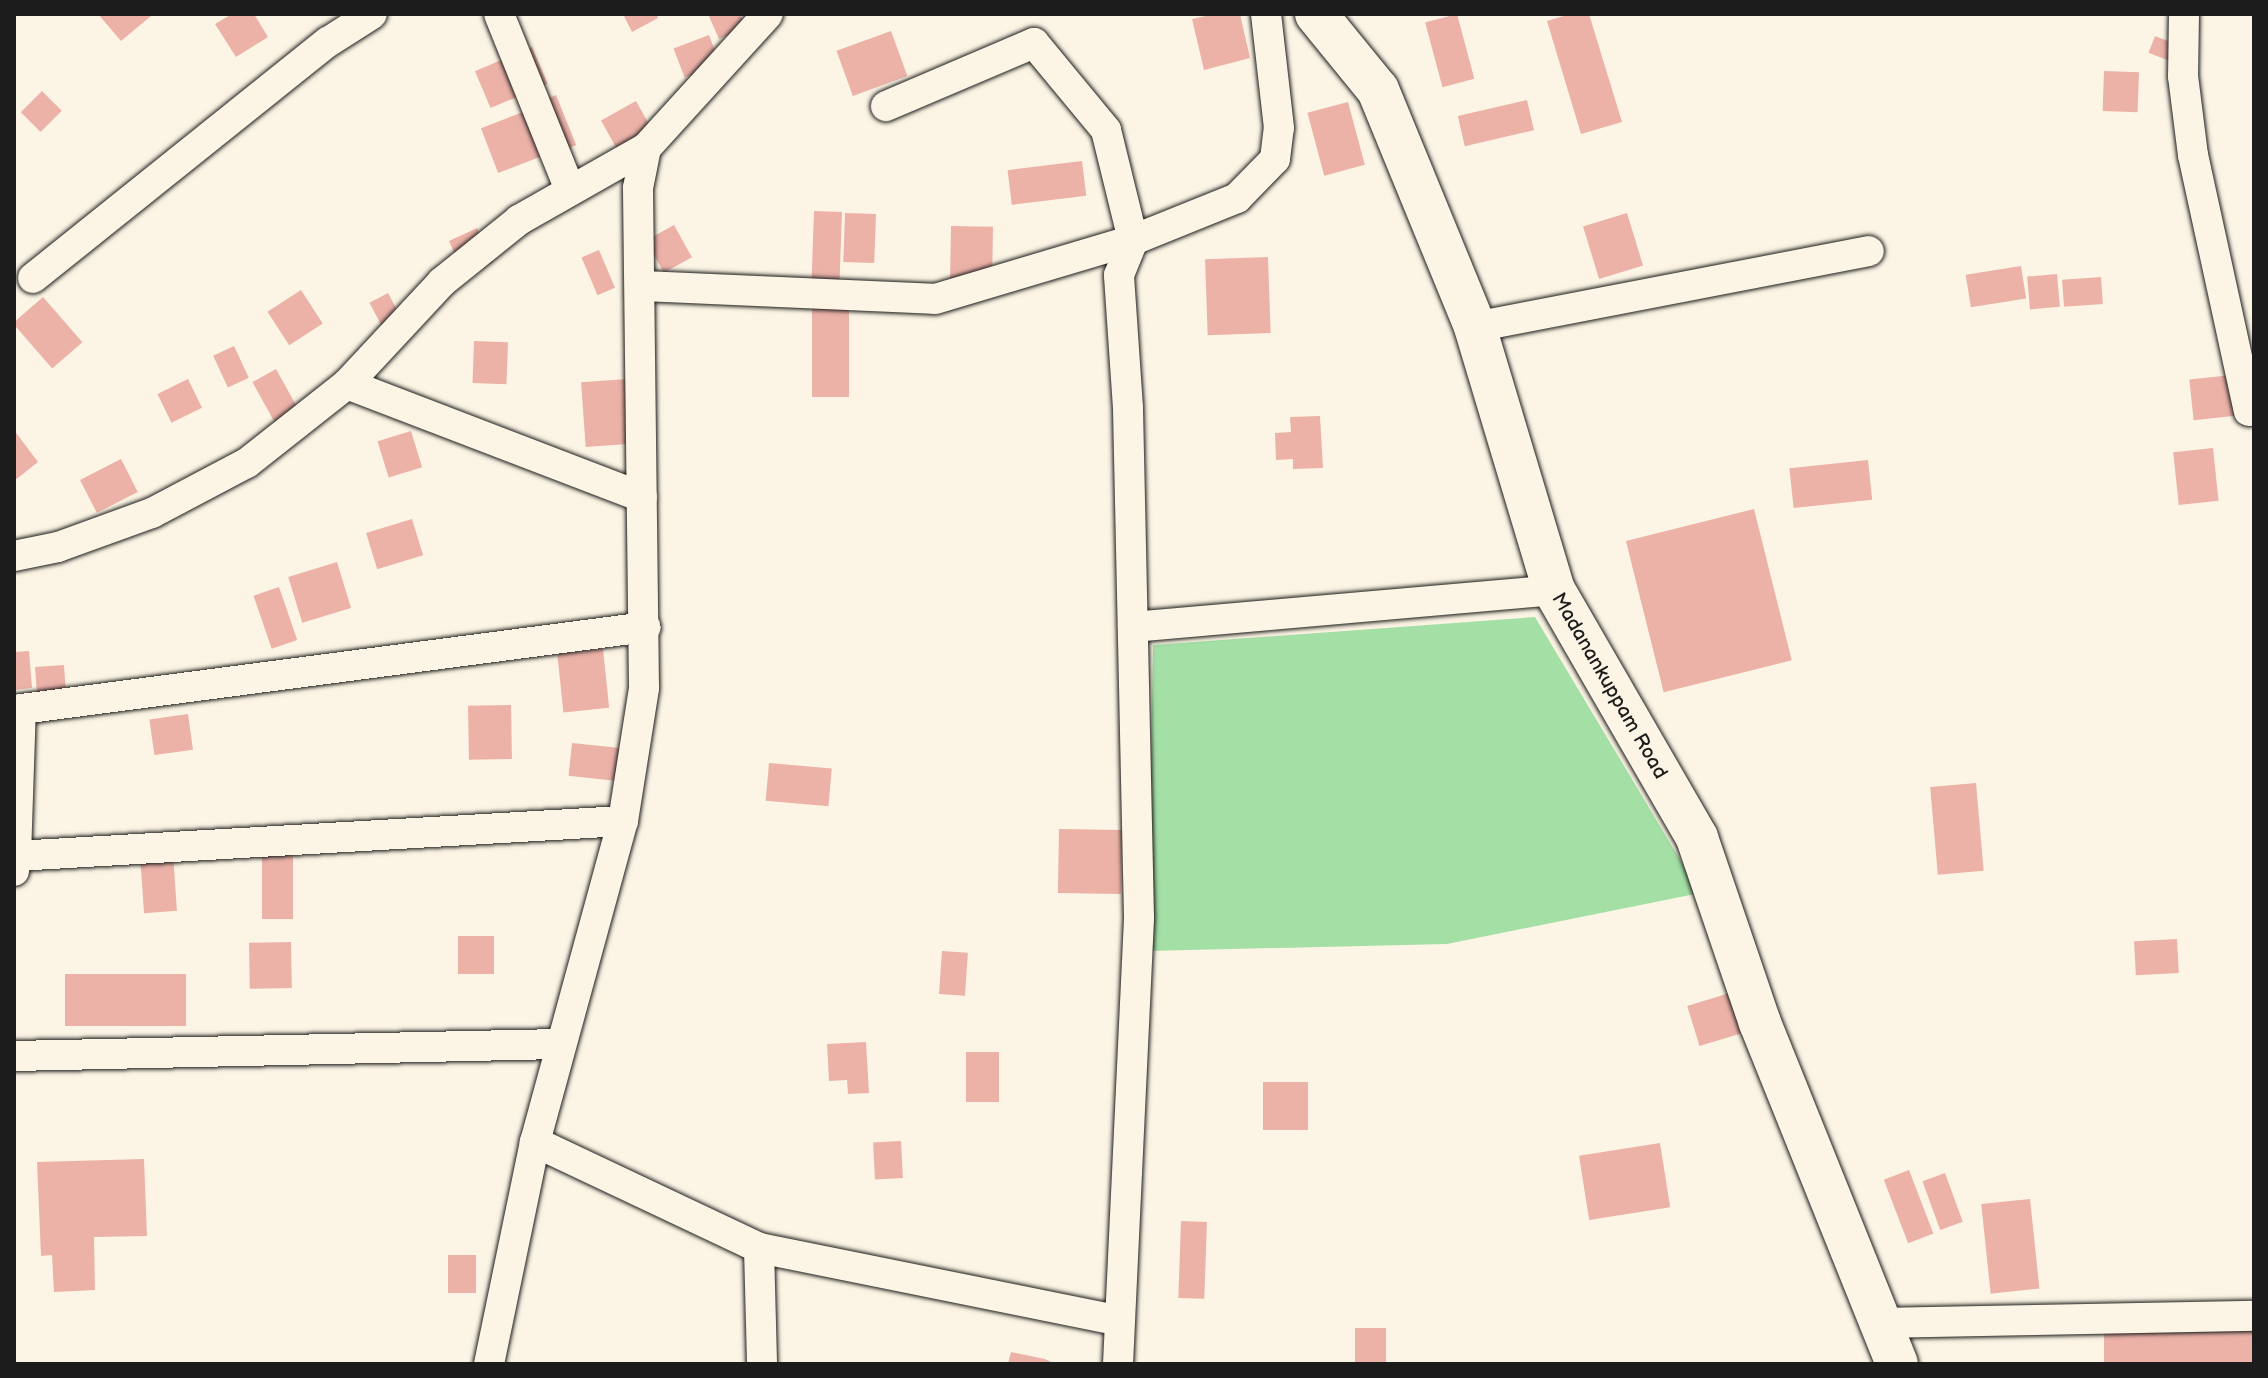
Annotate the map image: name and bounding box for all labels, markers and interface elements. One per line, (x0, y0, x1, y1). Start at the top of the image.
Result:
street label: Madanankuppam Road (1546, 589, 1672, 783)

